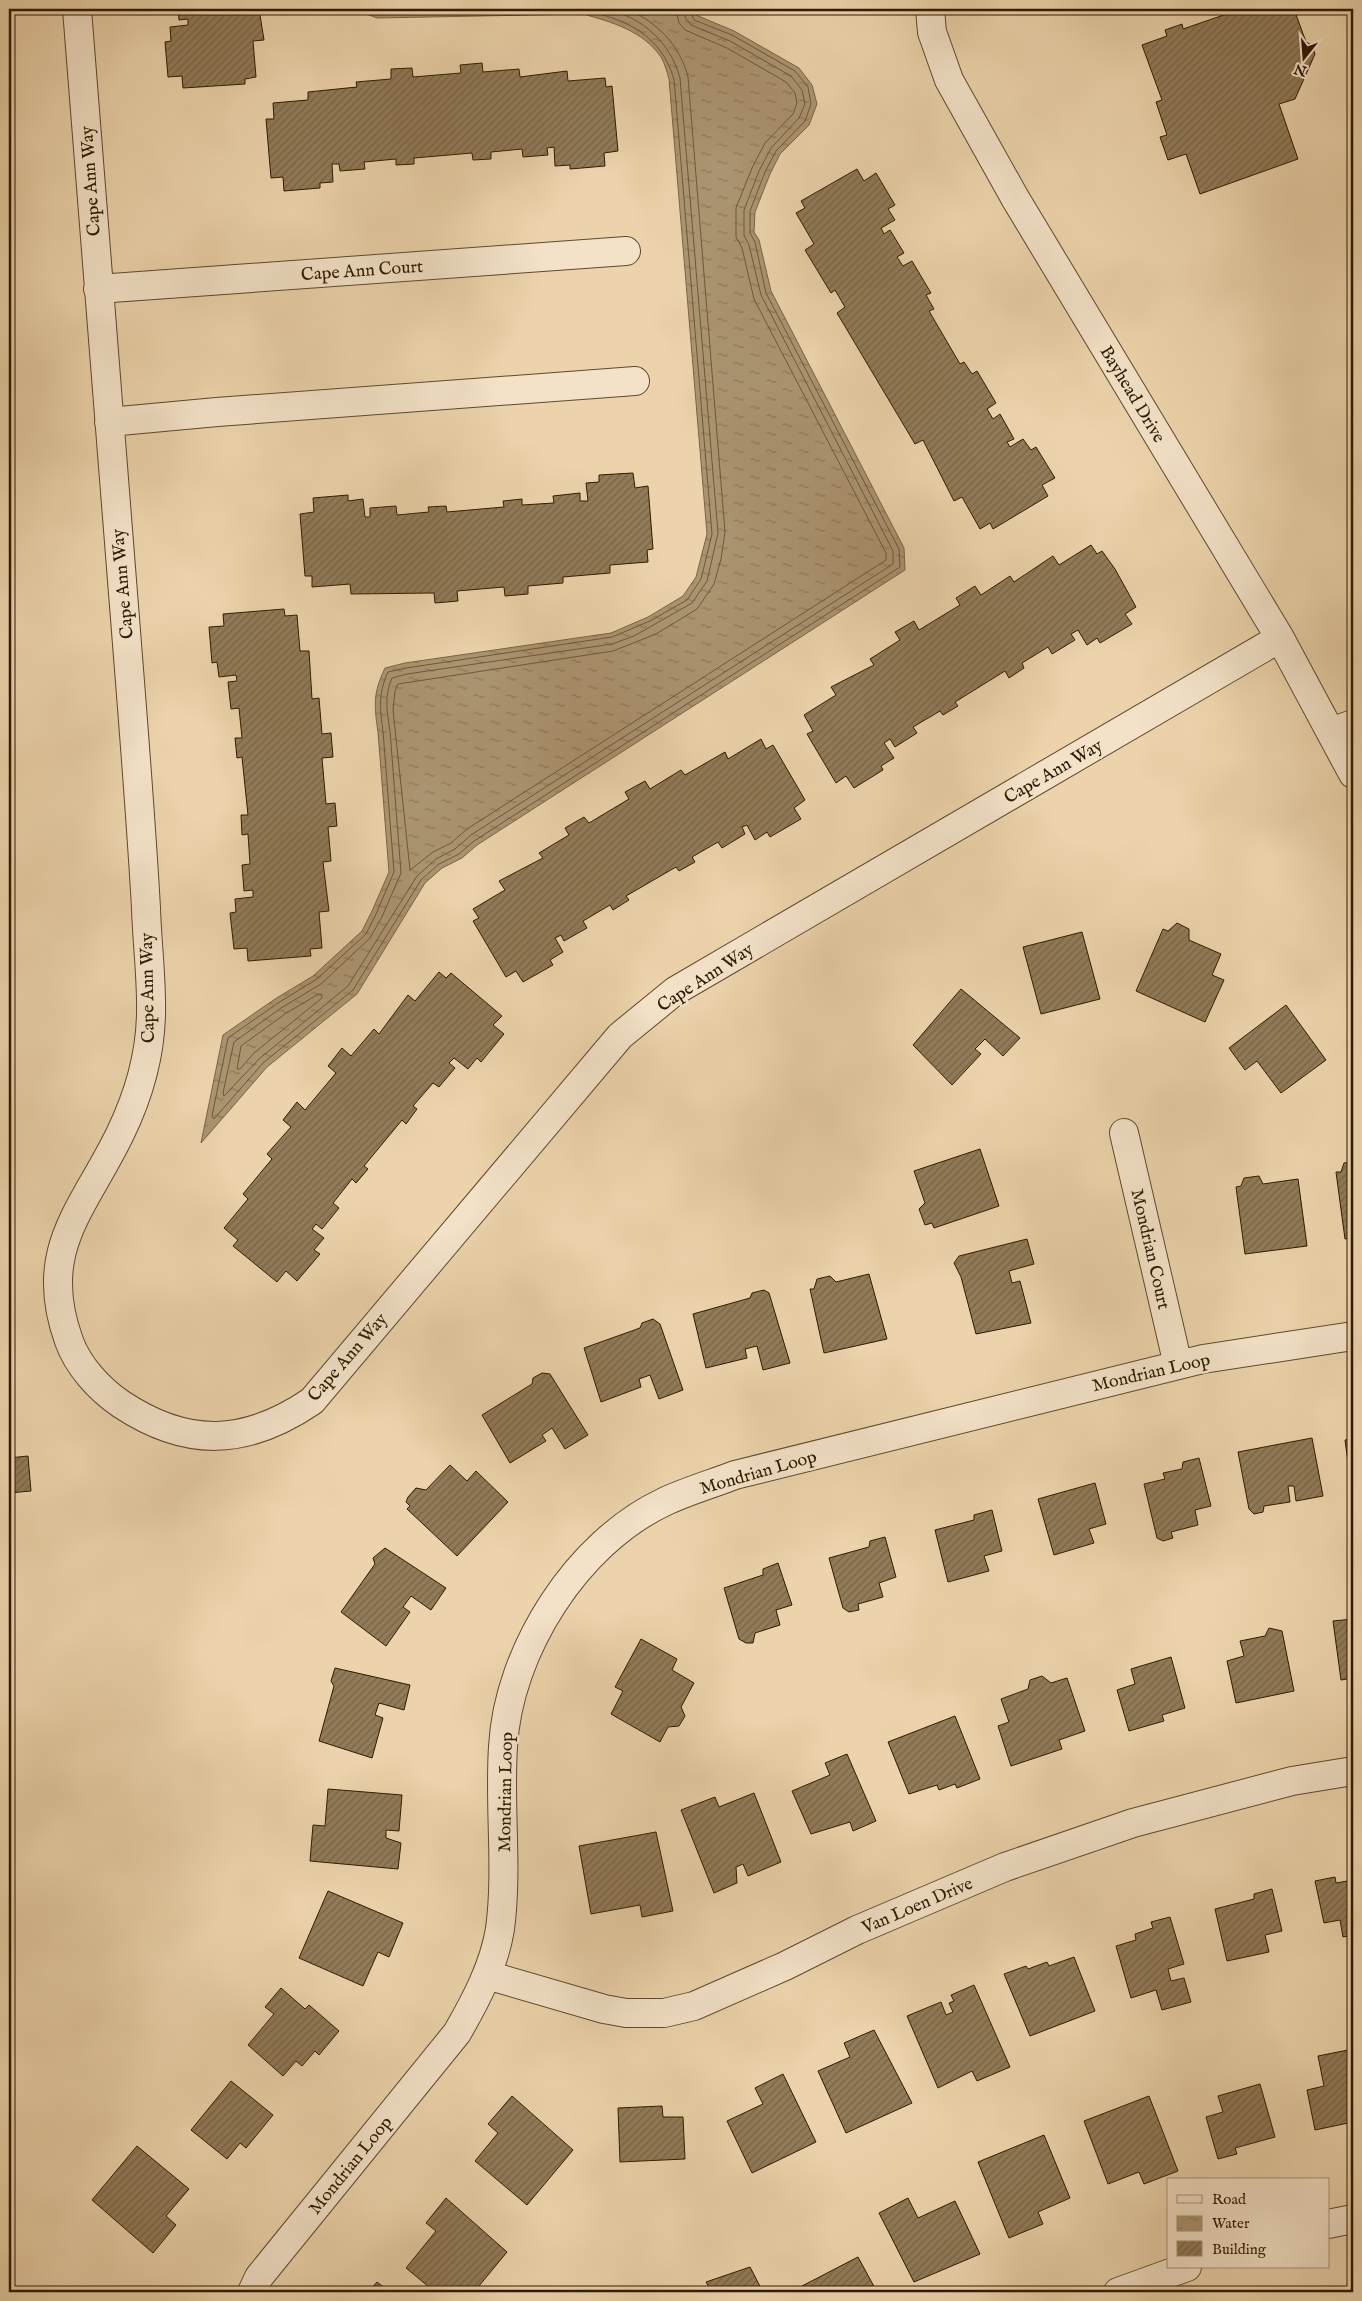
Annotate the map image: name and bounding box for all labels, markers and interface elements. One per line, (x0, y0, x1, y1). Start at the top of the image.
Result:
north arrow (1280, 32, 1330, 82)
text: N (1292, 59, 1310, 80)
street label: Cape Ann Way (76, 125, 107, 237)
street label: Cape Ann Court (300, 256, 424, 287)
street label: Bayhead Drive (1094, 342, 1170, 448)
street label: Cape Ann Way (107, 528, 140, 640)
street label: Cape Ann Way (1000, 735, 1107, 810)
street label: Cape Ann Way (136, 932, 161, 1043)
street label: Cape Ann Way (653, 938, 758, 1018)
street label: Mondrian Court (1125, 1187, 1175, 1312)
street label: Cape Ann Way (303, 1309, 393, 1407)
street label: Mondrian Loop (1090, 1349, 1213, 1398)
street label: Mondrian Loop (697, 1446, 820, 1501)
street label: Mondrian Loop (494, 1731, 519, 1852)
street label: Van Loen Drive (858, 1873, 977, 1940)
street label: Mondrian Loop (304, 2112, 398, 2220)
legend (1167, 2178, 1330, 2268)
text: Road (1212, 2190, 1247, 2209)
text: Water (1212, 2214, 1250, 2233)
text: Building (1212, 2240, 1267, 2259)

